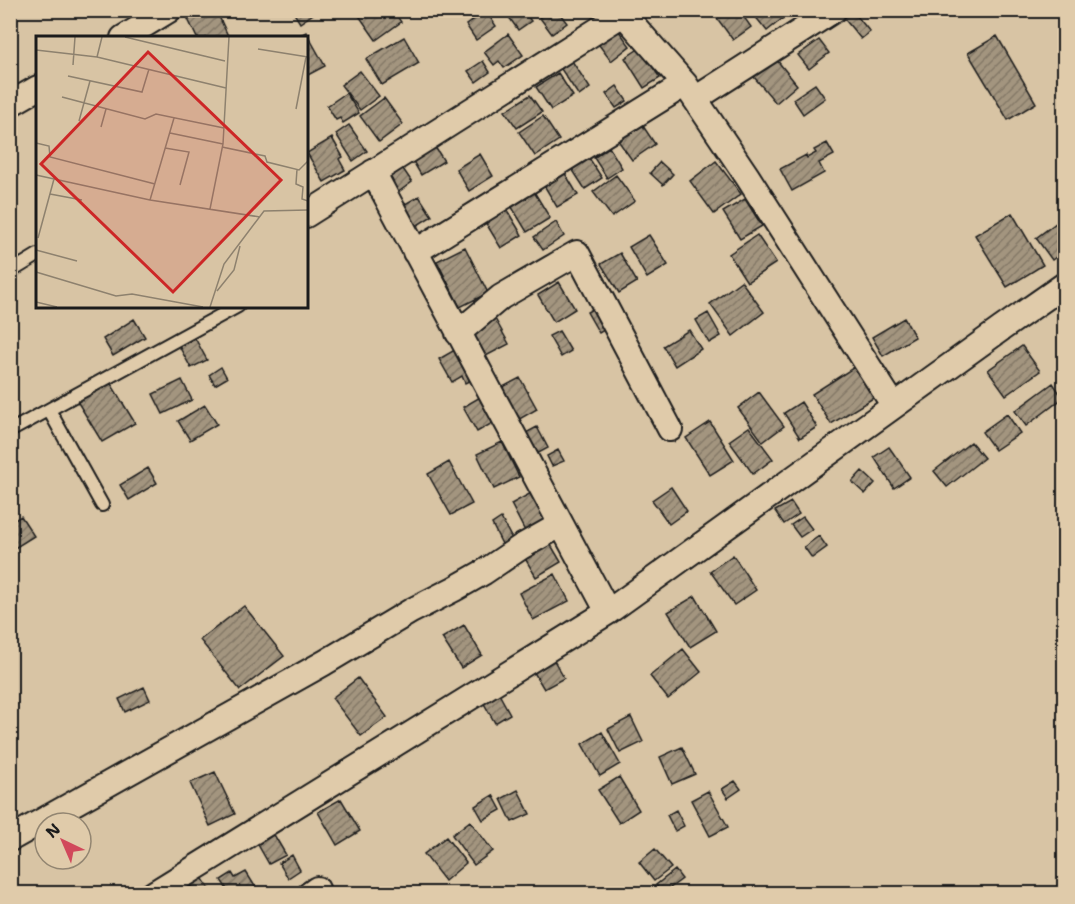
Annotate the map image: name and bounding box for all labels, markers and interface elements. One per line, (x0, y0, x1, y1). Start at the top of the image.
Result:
inset map (36, 36, 308, 308)
north arrow (33, 811, 93, 871)
text: N (41, 819, 65, 843)

